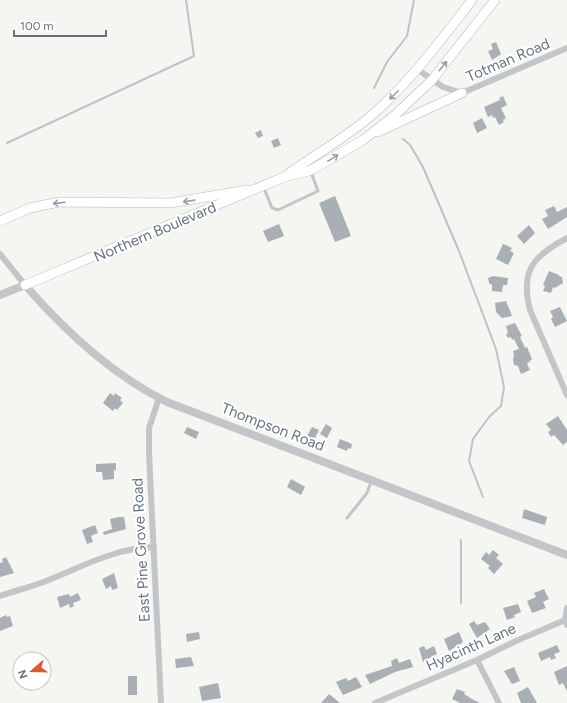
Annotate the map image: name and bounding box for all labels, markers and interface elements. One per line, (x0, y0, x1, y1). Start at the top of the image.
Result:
scale bar (14, 12, 106, 38)
text: 100 m (20, 19, 54, 33)
street label: Totman Road (464, 34, 552, 86)
one-way arrow (439, 61, 448, 72)
one-way arrow (389, 90, 398, 100)
one-way arrow (327, 153, 339, 161)
one-way arrow (183, 197, 196, 205)
street label: Northern Boulevard (91, 198, 219, 266)
one-way arrow (53, 199, 66, 207)
street label: Thompson Road (219, 399, 327, 455)
street label: East Pine Grove Road (128, 477, 154, 623)
street label: Hyacinth Lane (423, 619, 519, 675)
north arrow (12, 651, 52, 691)
text: N (16, 668, 31, 680)

